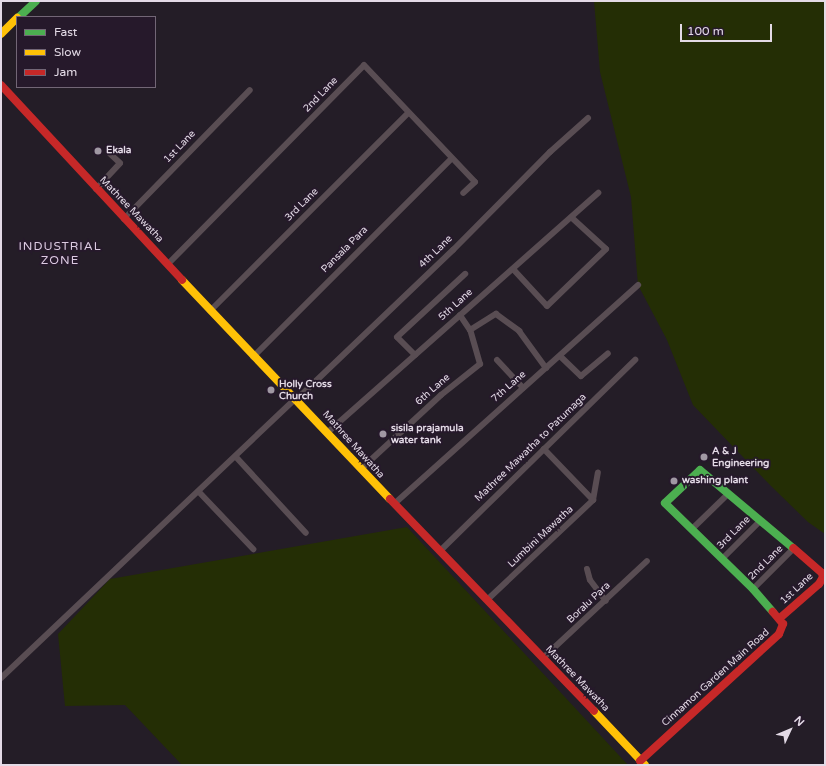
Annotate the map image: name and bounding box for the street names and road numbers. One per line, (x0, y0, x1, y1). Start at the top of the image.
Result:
street label: 2nd Lane (301, 75, 341, 115)
street label: 1st Lane (162, 128, 198, 166)
street label: Mathree Mawatha (97, 175, 165, 245)
street label: 3rd Lane (283, 186, 321, 224)
street label: Pansala Para (319, 224, 371, 276)
street label: 4th Lane (417, 233, 455, 271)
street label: 5th Lane (436, 287, 476, 323)
street label: 7th Lane (489, 369, 529, 405)
street label: 6th Lane (413, 372, 453, 408)
street label: Mathree Mawatha to Patumaga (473, 391, 589, 505)
street label: Mathree Mawatha (320, 409, 386, 481)
street label: Lumbini Mawatha (506, 504, 576, 570)
street label: 3rd Lane (715, 514, 753, 552)
street label: 2nd Lane (746, 543, 786, 583)
street label: 1st Lane (778, 571, 816, 607)
street label: Boralu Para (565, 580, 613, 626)
street label: Cinnamon Garden Main Road (660, 627, 772, 729)
street label: Mathree Mawatha (543, 644, 611, 714)

